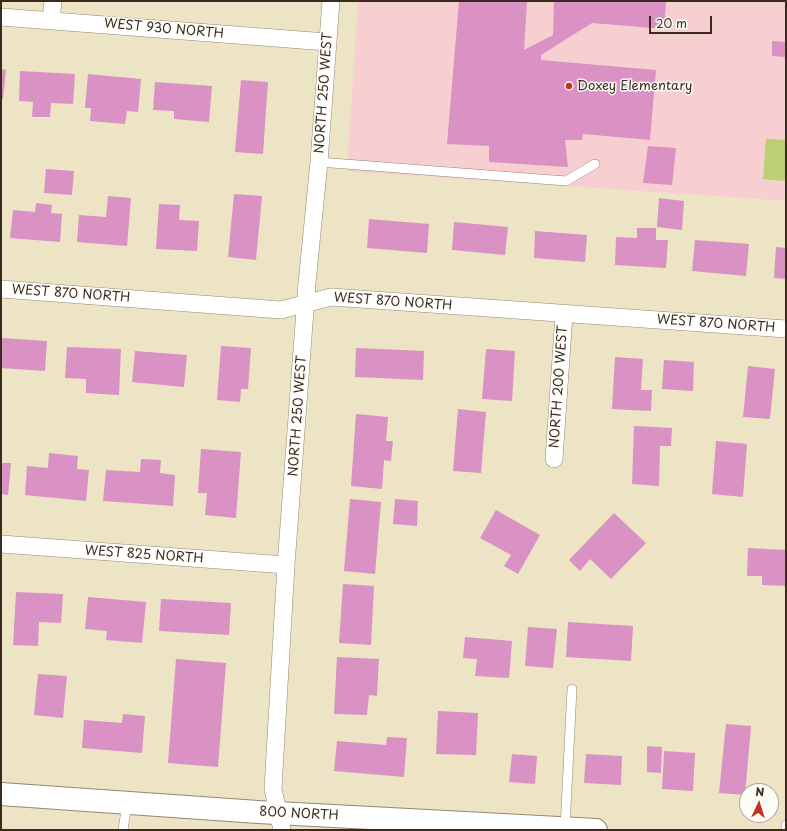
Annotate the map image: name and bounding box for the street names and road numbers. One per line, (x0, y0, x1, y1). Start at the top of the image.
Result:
street label: WEST 930 NORTH (103, 16, 225, 42)
street label: NORTH 250 WEST (312, 32, 336, 154)
street label: WEST 870 NORTH (11, 282, 131, 306)
street label: WEST 870 NORTH (333, 290, 453, 314)
street label: WEST 870 NORTH (656, 312, 776, 336)
street label: NORTH 200 WEST (547, 325, 571, 449)
street label: NORTH 250 WEST (286, 355, 310, 477)
street label: WEST 825 NORTH (84, 543, 204, 567)
street label: 800 NORTH (259, 804, 339, 824)

